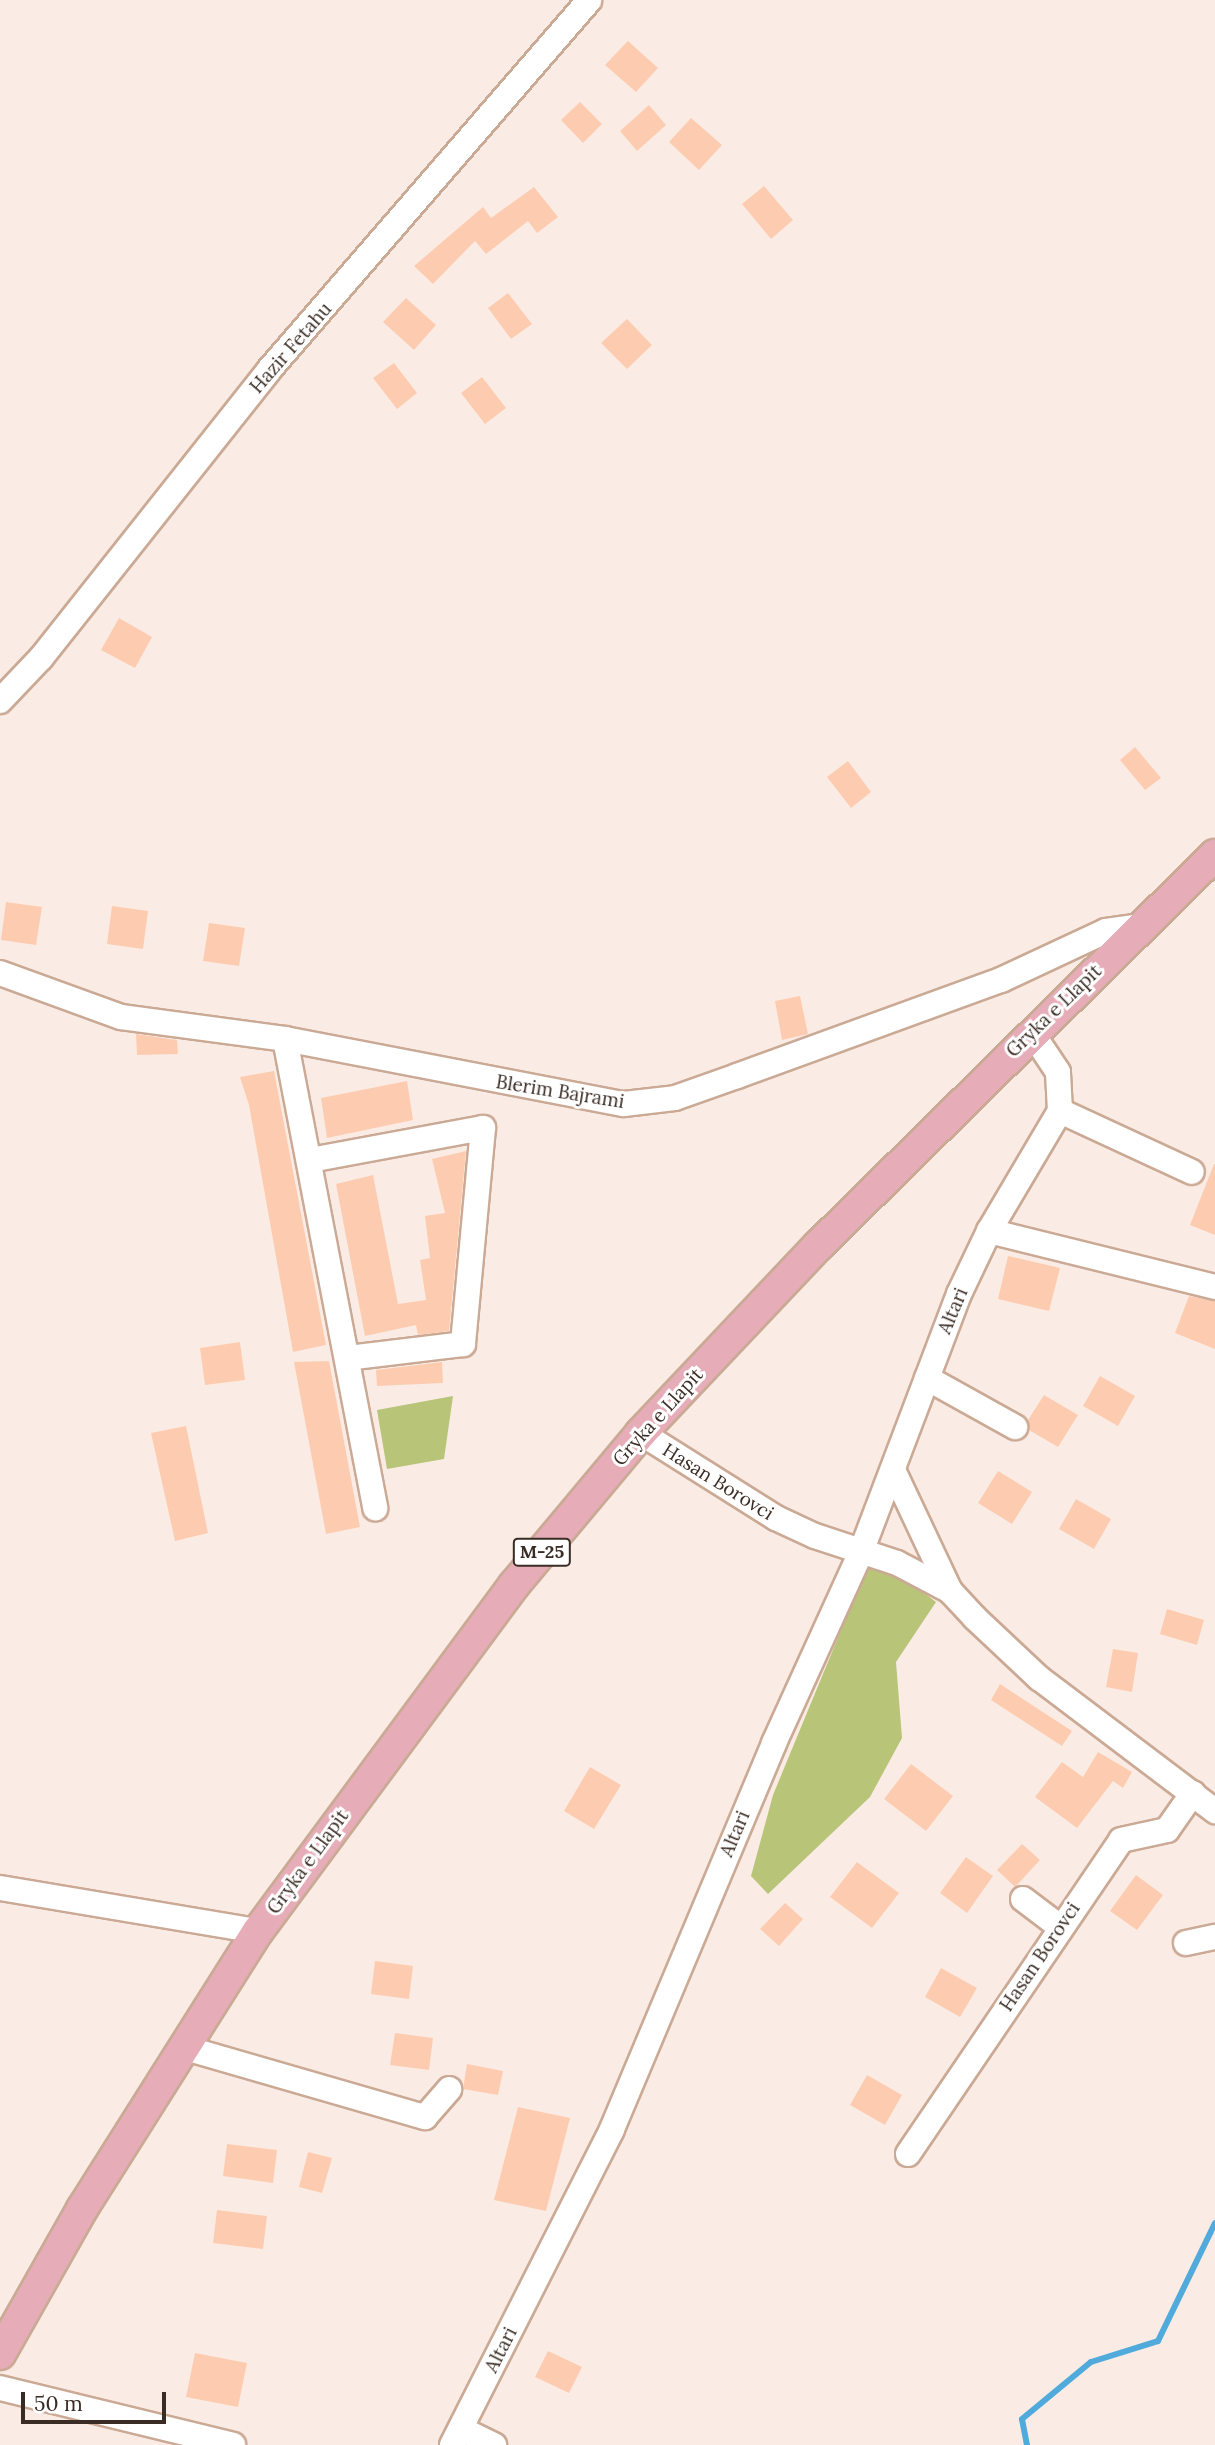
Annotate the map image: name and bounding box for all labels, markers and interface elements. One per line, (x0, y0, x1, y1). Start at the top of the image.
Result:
street label: Hazir Fetahu (245, 298, 337, 398)
street label: Gryka e Llapit (1002, 960, 1106, 1062)
street label: Blerim Bajrami (494, 1071, 626, 1113)
street label: Altari (933, 1285, 973, 1337)
street label: Gryka e Llapit (608, 1363, 708, 1471)
street label: Hasan Borovci (658, 1439, 778, 1525)
road number: M-25 (512, 1538, 572, 1567)
street label: Gryka e Llapit (262, 1805, 354, 1919)
street label: Altari (715, 1808, 755, 1860)
street label: Hasan Borovci (995, 1898, 1085, 2016)
street label: Altari (480, 2324, 522, 2376)
scale bar (24, 2378, 170, 2422)
text: 50 m (34, 2390, 83, 2417)

